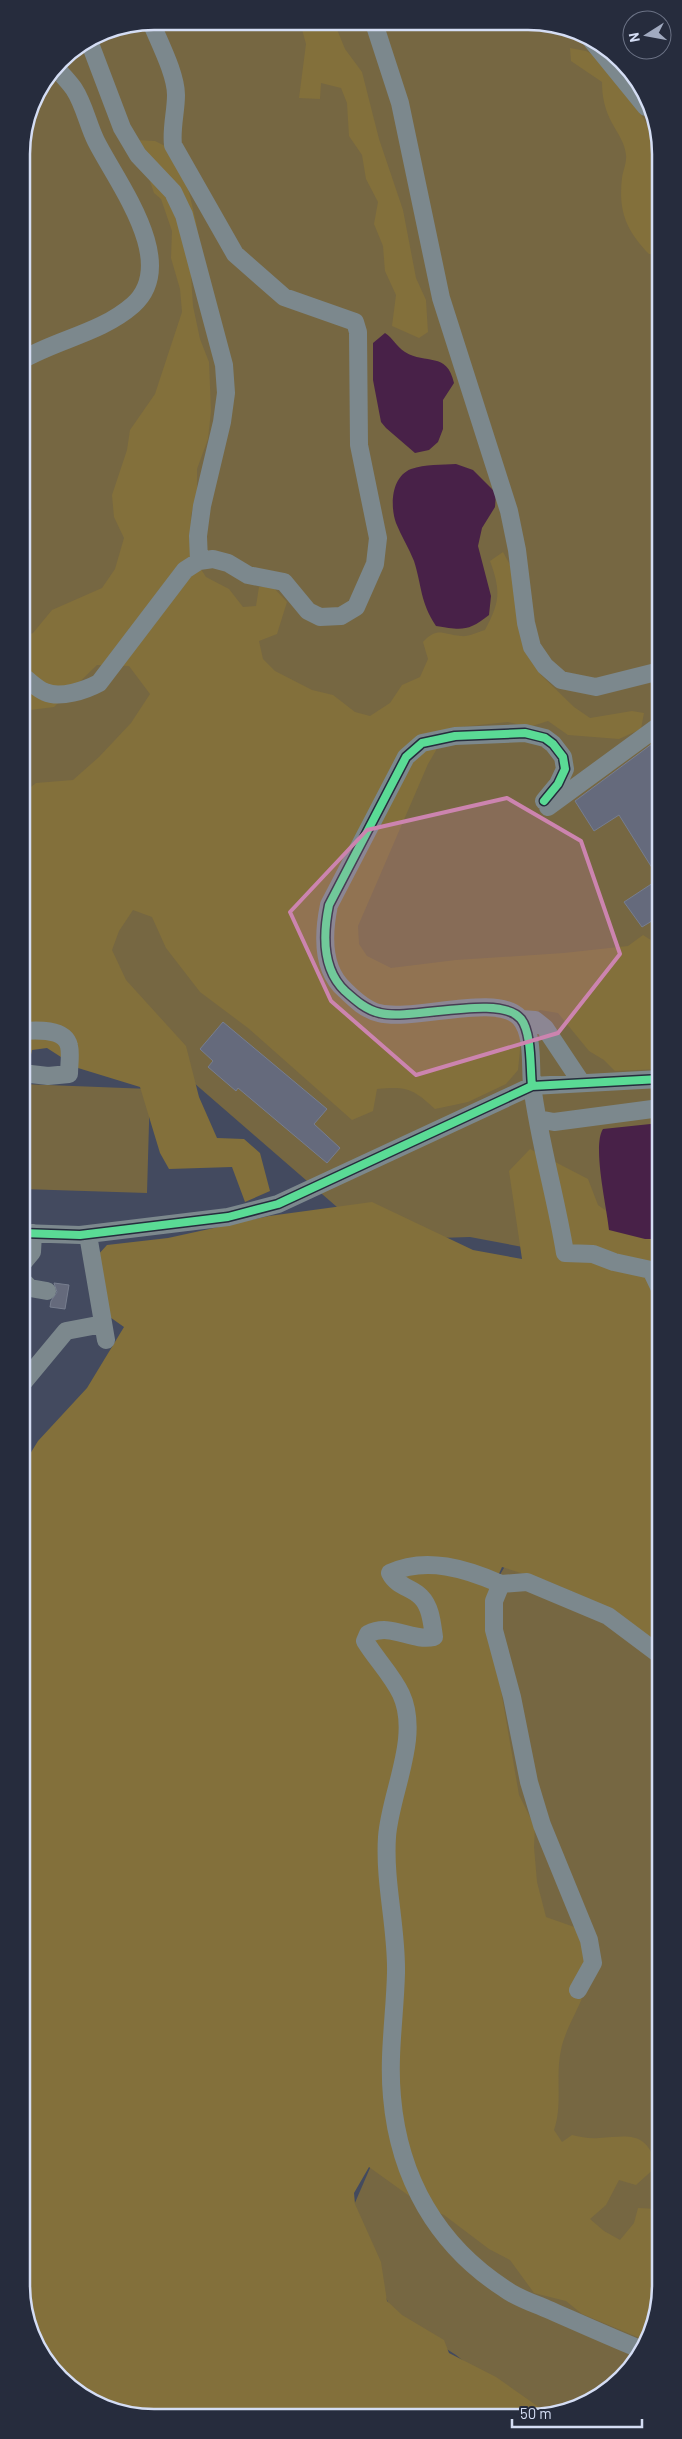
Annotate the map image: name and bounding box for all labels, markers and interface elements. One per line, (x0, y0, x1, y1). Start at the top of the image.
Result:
north arrow (622, 10, 672, 60)
text: N (625, 31, 643, 44)
scale bar (512, 2396, 642, 2428)
text: 50 m (520, 2404, 552, 2422)

